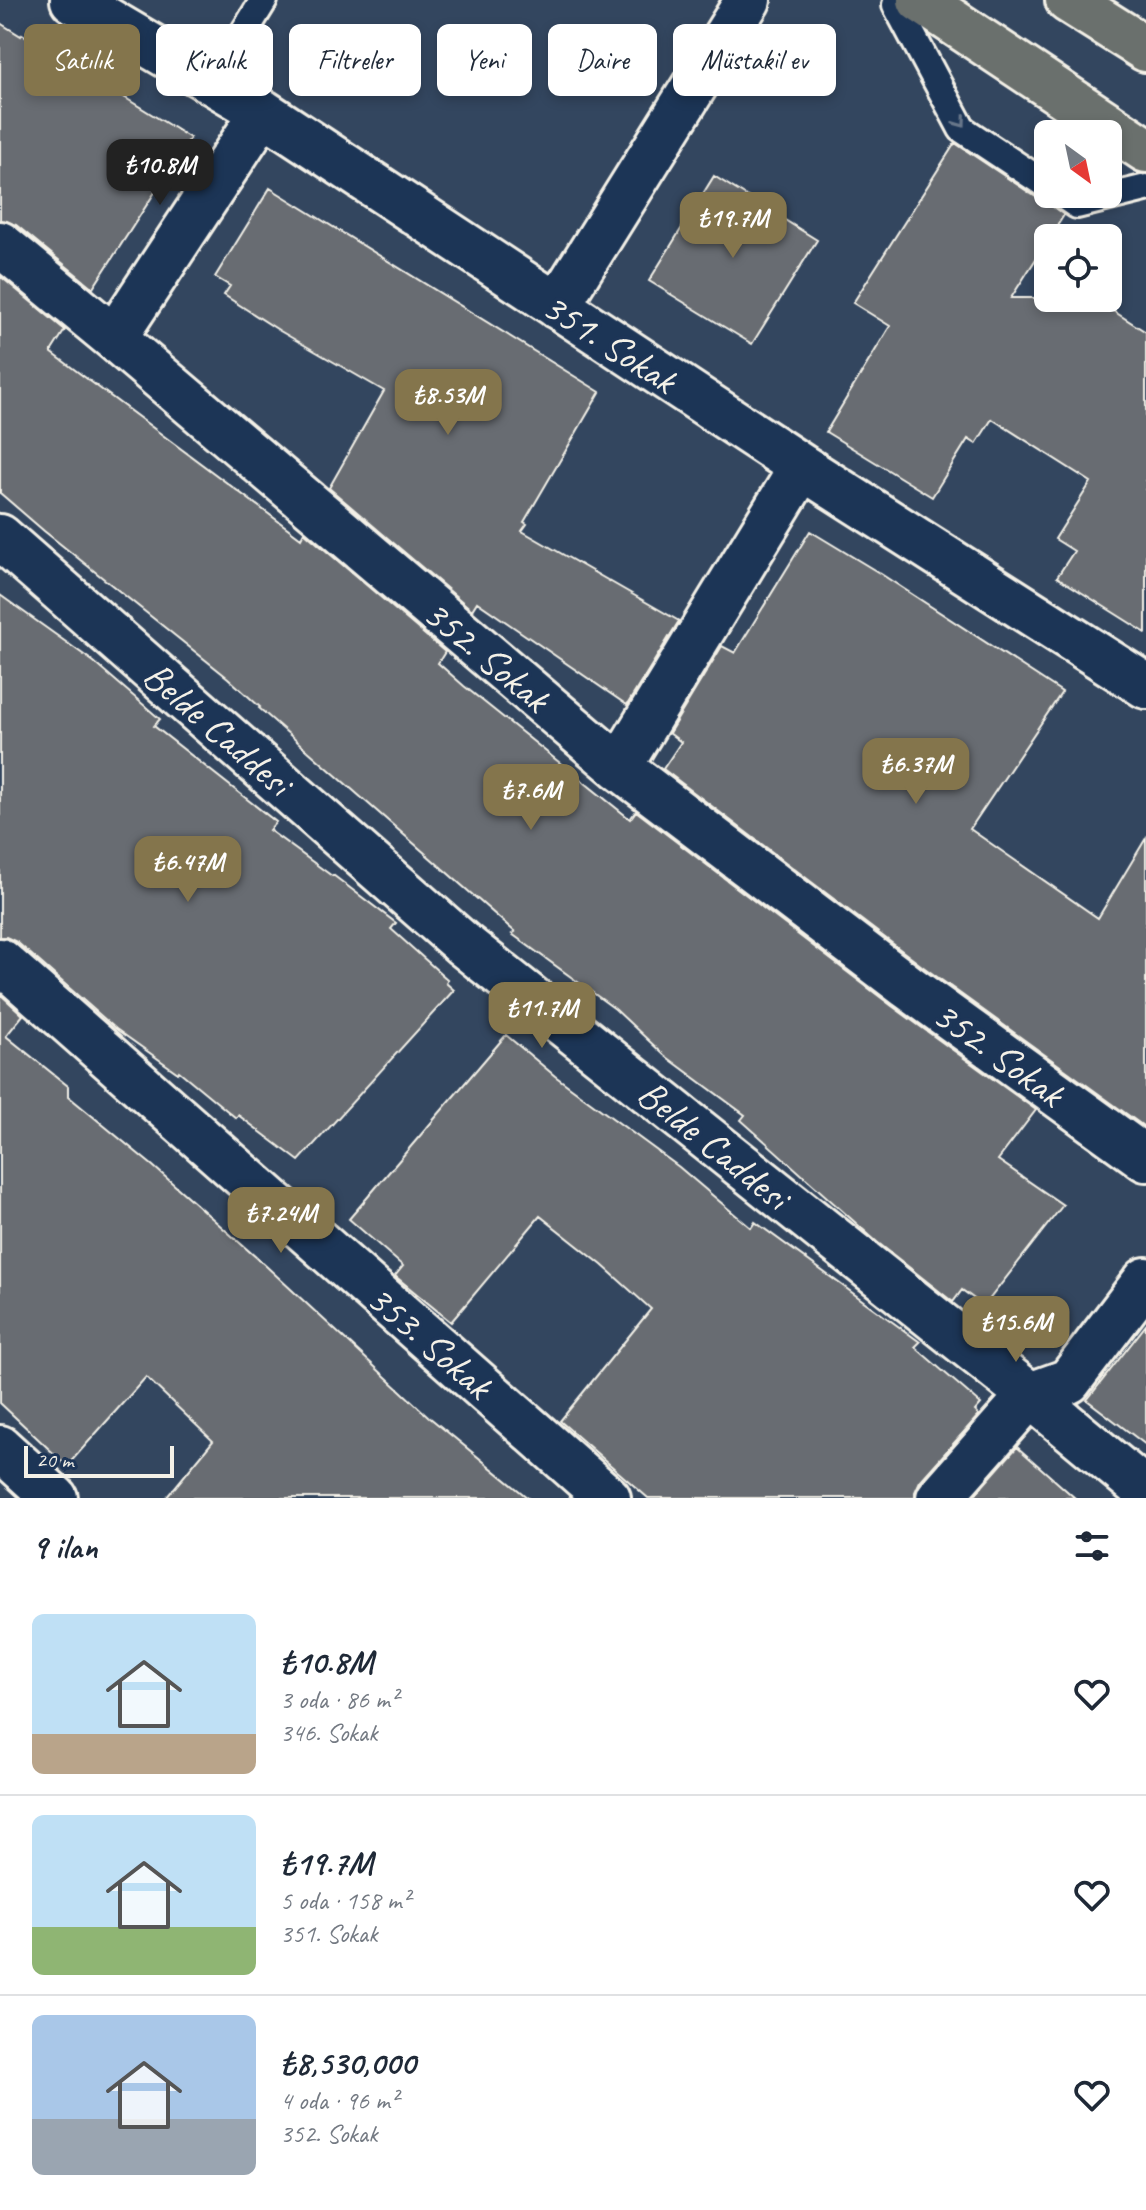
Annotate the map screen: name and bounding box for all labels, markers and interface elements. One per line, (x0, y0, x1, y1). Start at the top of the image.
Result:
chip: Satılık (24, 24, 140, 96)
chip: Kiralık (156, 24, 273, 96)
chip: Filtreler (289, 24, 421, 96)
chip: Yeni (437, 24, 532, 96)
chip: Daire (548, 24, 657, 96)
chip: Müstakil ev (673, 24, 836, 96)
one-way arrow (951, 113, 966, 128)
north arrow (1034, 120, 1122, 208)
map controls (1034, 120, 1122, 312)
pin: ₺10.8M (95, 139, 225, 207)
text: ₺10.8M (125, 148, 195, 181)
pin: ₺19.7M (668, 192, 798, 260)
text: ₺19.7M (698, 201, 768, 234)
button: locate (1034, 224, 1122, 312)
street label: 351. Sokak (533, 281, 688, 406)
pin: ₺8.53M (383, 369, 513, 437)
text: ₺8.53M (413, 378, 483, 411)
street label: 352. Sokak (413, 588, 562, 725)
street label: Belde Caddesi (133, 651, 305, 810)
pin: ₺6.37M (851, 738, 981, 806)
text: ₺6.37M (880, 747, 952, 780)
pin: ₺7.6M (475, 764, 587, 832)
text: ₺7.6M (501, 773, 561, 806)
pin: ₺6.47M (123, 836, 253, 904)
text: ₺6.47M (152, 845, 224, 878)
pin: ₺11.7M (477, 982, 607, 1050)
street label: 352. Sokak (923, 989, 1076, 1120)
text: ₺11.7M (507, 991, 577, 1024)
street label: Belde Caddesi (627, 1069, 803, 1224)
pin: ₺7.24M (216, 1187, 346, 1255)
text: ₺7.24M (246, 1196, 316, 1229)
street label: 353. Sokak (356, 1274, 504, 1411)
pin: ₺15.6M (951, 1296, 1081, 1364)
text: ₺15.6M (980, 1305, 1052, 1338)
scale bar (24, 1442, 174, 1478)
text: 20 m (36, 1446, 73, 1474)
icon: filters (1070, 1524, 1114, 1568)
text: 9 ilan (32, 1525, 97, 1568)
text: ₺10.8M (280, 1640, 373, 1683)
icon: home (96, 1646, 192, 1742)
icon: heart (1070, 1672, 1114, 1716)
text: 3 oda · 86 m² (280, 1683, 398, 1716)
text: 346. Sokak (280, 1716, 378, 1749)
text: ₺19.7M (280, 1841, 372, 1884)
icon: home (96, 1847, 192, 1943)
icon: heart (1070, 1873, 1114, 1917)
text: 5 oda · 158 m² (280, 1884, 410, 1917)
text: 351. Sokak (280, 1917, 378, 1950)
text: ₺8,530,000 (280, 2041, 415, 2084)
icon: home (96, 2047, 192, 2143)
icon: heart (1070, 2073, 1114, 2117)
text: 4 oda · 96 m² (280, 2084, 398, 2117)
text: 352. Sokak (280, 2117, 378, 2150)

